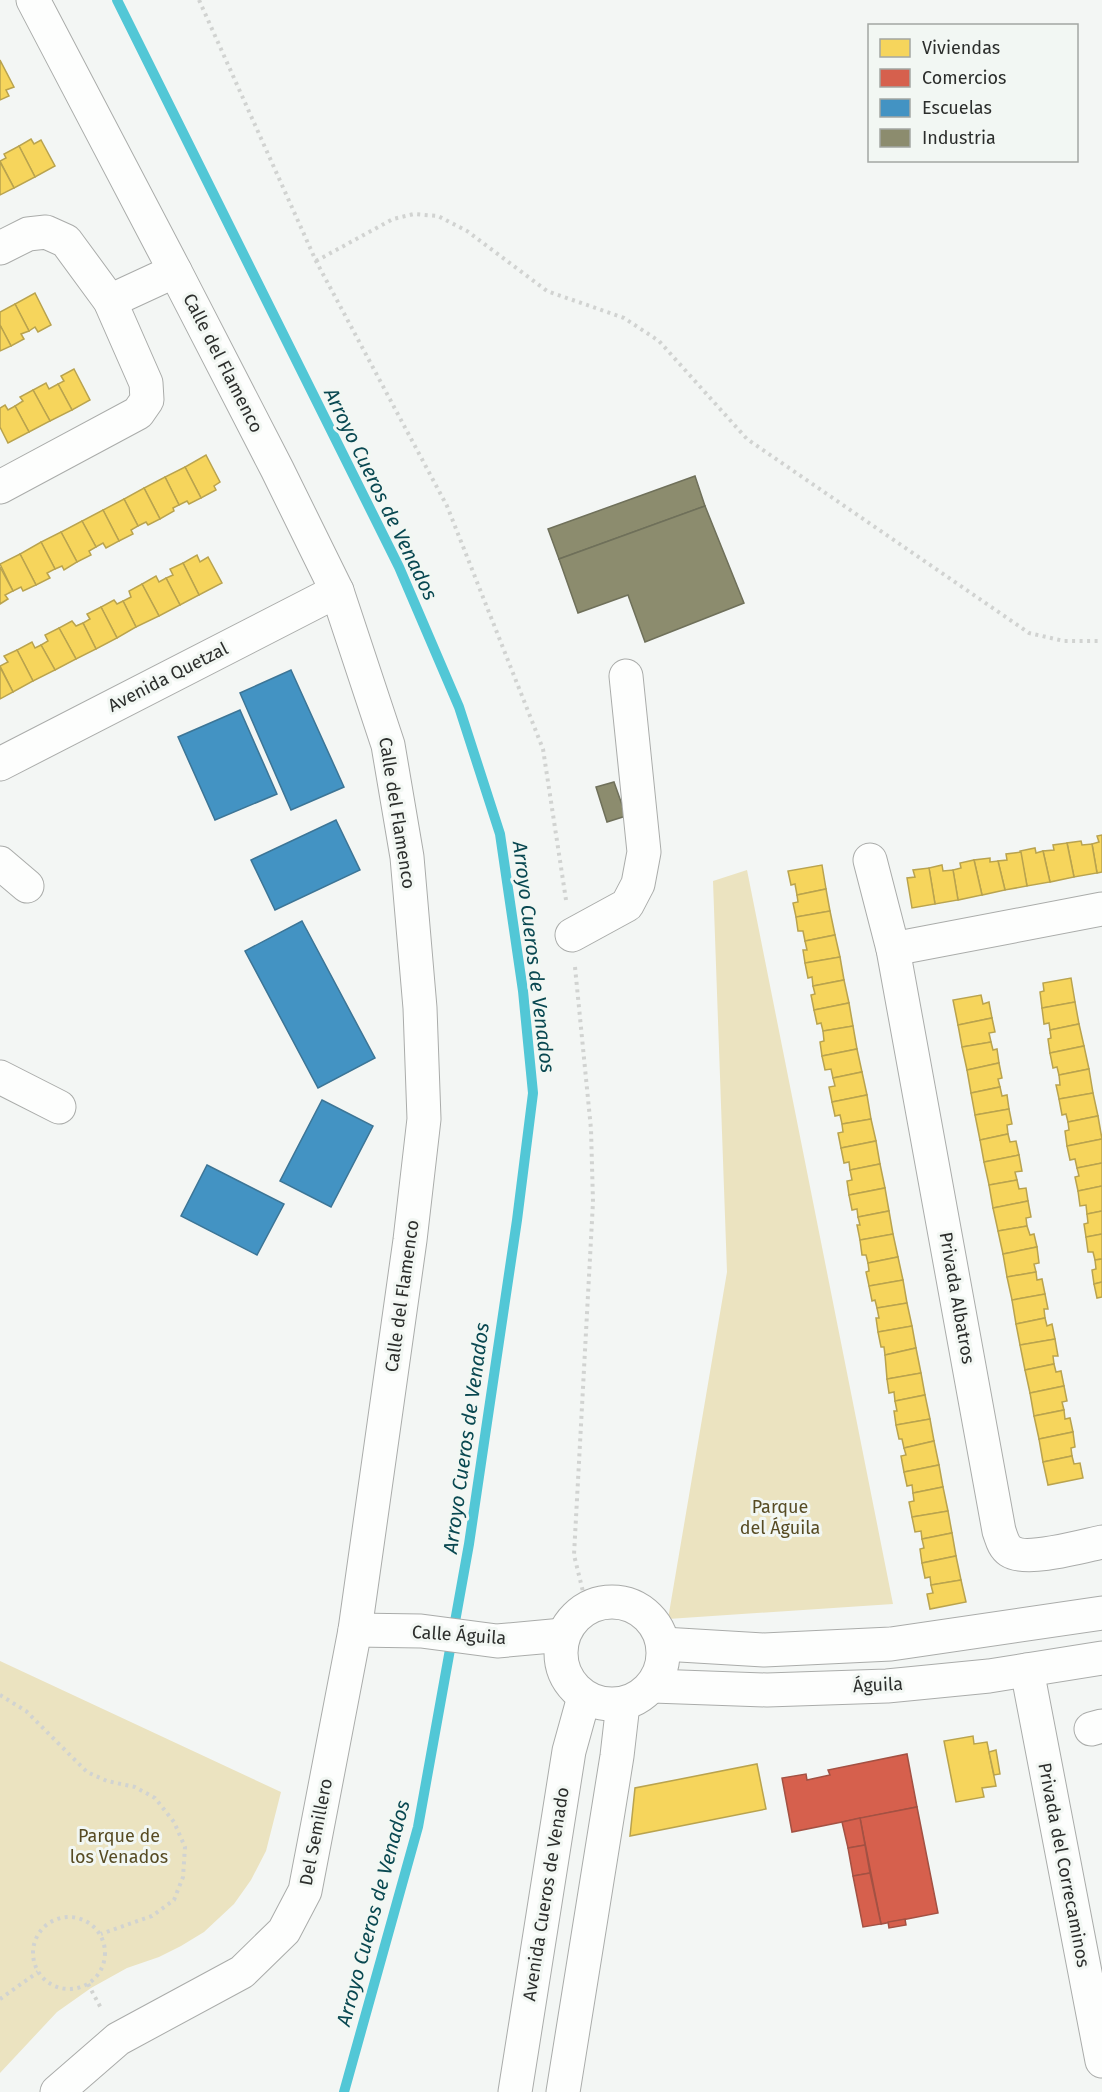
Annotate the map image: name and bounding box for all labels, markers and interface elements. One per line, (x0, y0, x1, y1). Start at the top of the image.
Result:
legend (868, 24, 1078, 162)
text: Viviendas (922, 37, 1000, 59)
text: Comercios (922, 67, 1006, 89)
text: Escuelas (922, 97, 992, 119)
text: Industria (922, 127, 996, 149)
street label: Calle del Flamenco (178, 290, 268, 436)
water label: Arroyo Cueros de Venados (319, 383, 443, 604)
street label: Avenida Quetzal (104, 637, 232, 717)
street label: Calle del Flamenco (374, 736, 420, 890)
water label: Arroyo Cueros de Venados (508, 839, 560, 1074)
street label: Calle del Flamenco (380, 1219, 424, 1373)
street label: Privada Albatros (935, 1230, 979, 1366)
water label: Arroyo Cueros de Venados (438, 1321, 494, 1556)
park label: Parque del Águila (740, 1496, 820, 1539)
street label: Calle Águila (411, 1620, 507, 1649)
street label: Águila (852, 1672, 904, 1697)
street label: Privada del Correcaminos (1033, 1761, 1095, 1969)
street label: Del Semillero (295, 1777, 337, 1887)
street label: Avenida Cueros de Venado (518, 1785, 574, 2003)
water label: Arroyo Cueros de Venados (331, 1797, 415, 2030)
park label: Parque de los Venados (70, 1825, 168, 1868)

